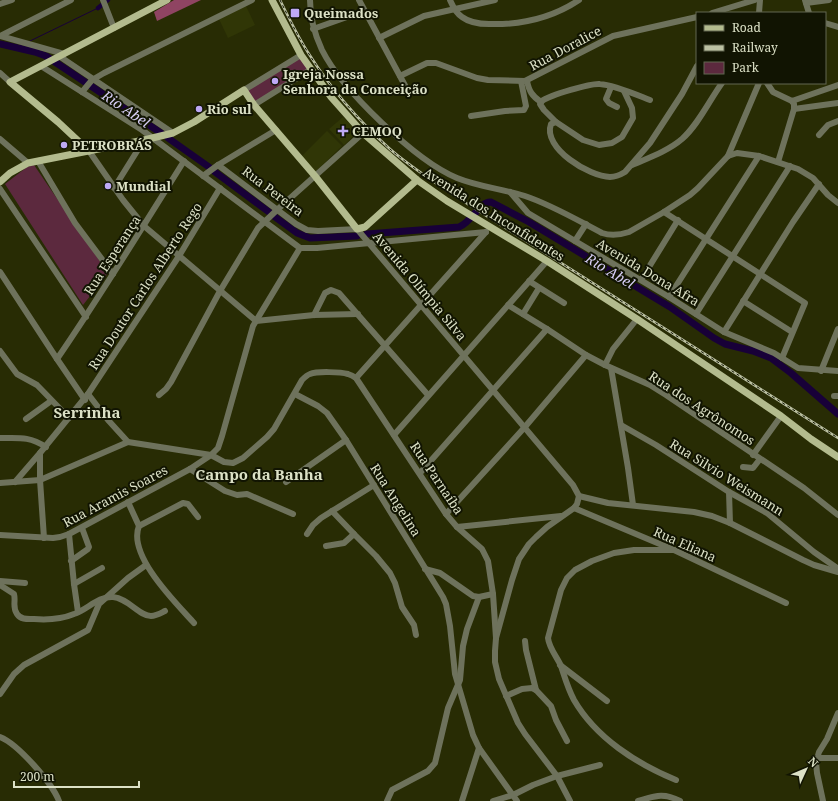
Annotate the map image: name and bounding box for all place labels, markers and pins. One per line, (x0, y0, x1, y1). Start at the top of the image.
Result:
place label: Queimados (304, 4, 378, 22)
marker: Queimados (289, 7, 301, 19)
place label: Igreja Nossa Senhora da Conceição (283, 65, 427, 98)
marker: Igreja Nossa Senhora da Conceição (270, 76, 280, 86)
place label: Rio sul (207, 100, 252, 118)
marker: Rio sul (194, 104, 204, 114)
place label: CEMOQ (352, 122, 402, 140)
marker: CEMOQ (337, 125, 349, 137)
place label: PETROBRÁS (72, 136, 152, 154)
marker: PETROBRÁS (59, 140, 69, 150)
place label: Mundial (116, 177, 172, 195)
marker: Mundial (103, 181, 113, 191)

